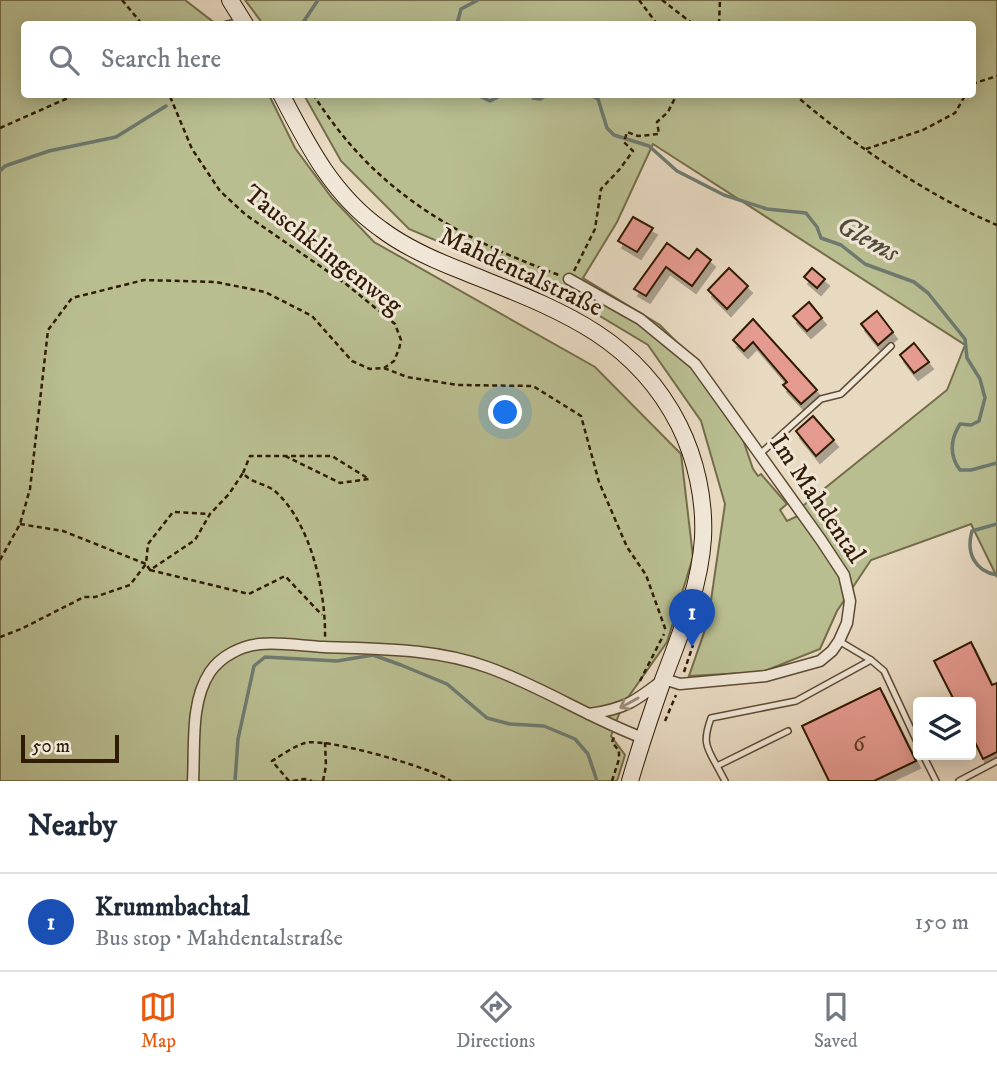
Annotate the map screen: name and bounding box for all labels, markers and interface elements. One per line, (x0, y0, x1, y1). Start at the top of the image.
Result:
search box (21, 21, 976, 98)
icon: search (45, 41, 83, 79)
text: Search here (101, 43, 221, 76)
street label: Tauschklingenweg (237, 178, 409, 322)
water label: Glems (831, 208, 906, 271)
street label: Mahdentalstraße (434, 220, 608, 324)
your location (488, 395, 522, 429)
street label: Im Mahdental (762, 428, 872, 570)
pin: 1 (669, 589, 715, 647)
one-way arrow (620, 696, 640, 710)
map controls (913, 697, 976, 760)
button: layers (913, 697, 976, 760)
house number: 6 (853, 730, 866, 759)
scale bar (21, 732, 119, 764)
text: 50 m (32, 735, 70, 758)
text: Nearby (28, 808, 117, 845)
text: Krummbachtal (95, 891, 250, 924)
text: 1 (47, 908, 55, 937)
text: 150 m (915, 908, 969, 937)
text: Bus stop · Mahdentalstraße (95, 924, 343, 953)
tab: Map (139, 988, 177, 1053)
tab: Directions (456, 988, 535, 1053)
tab: Saved (814, 988, 858, 1053)

